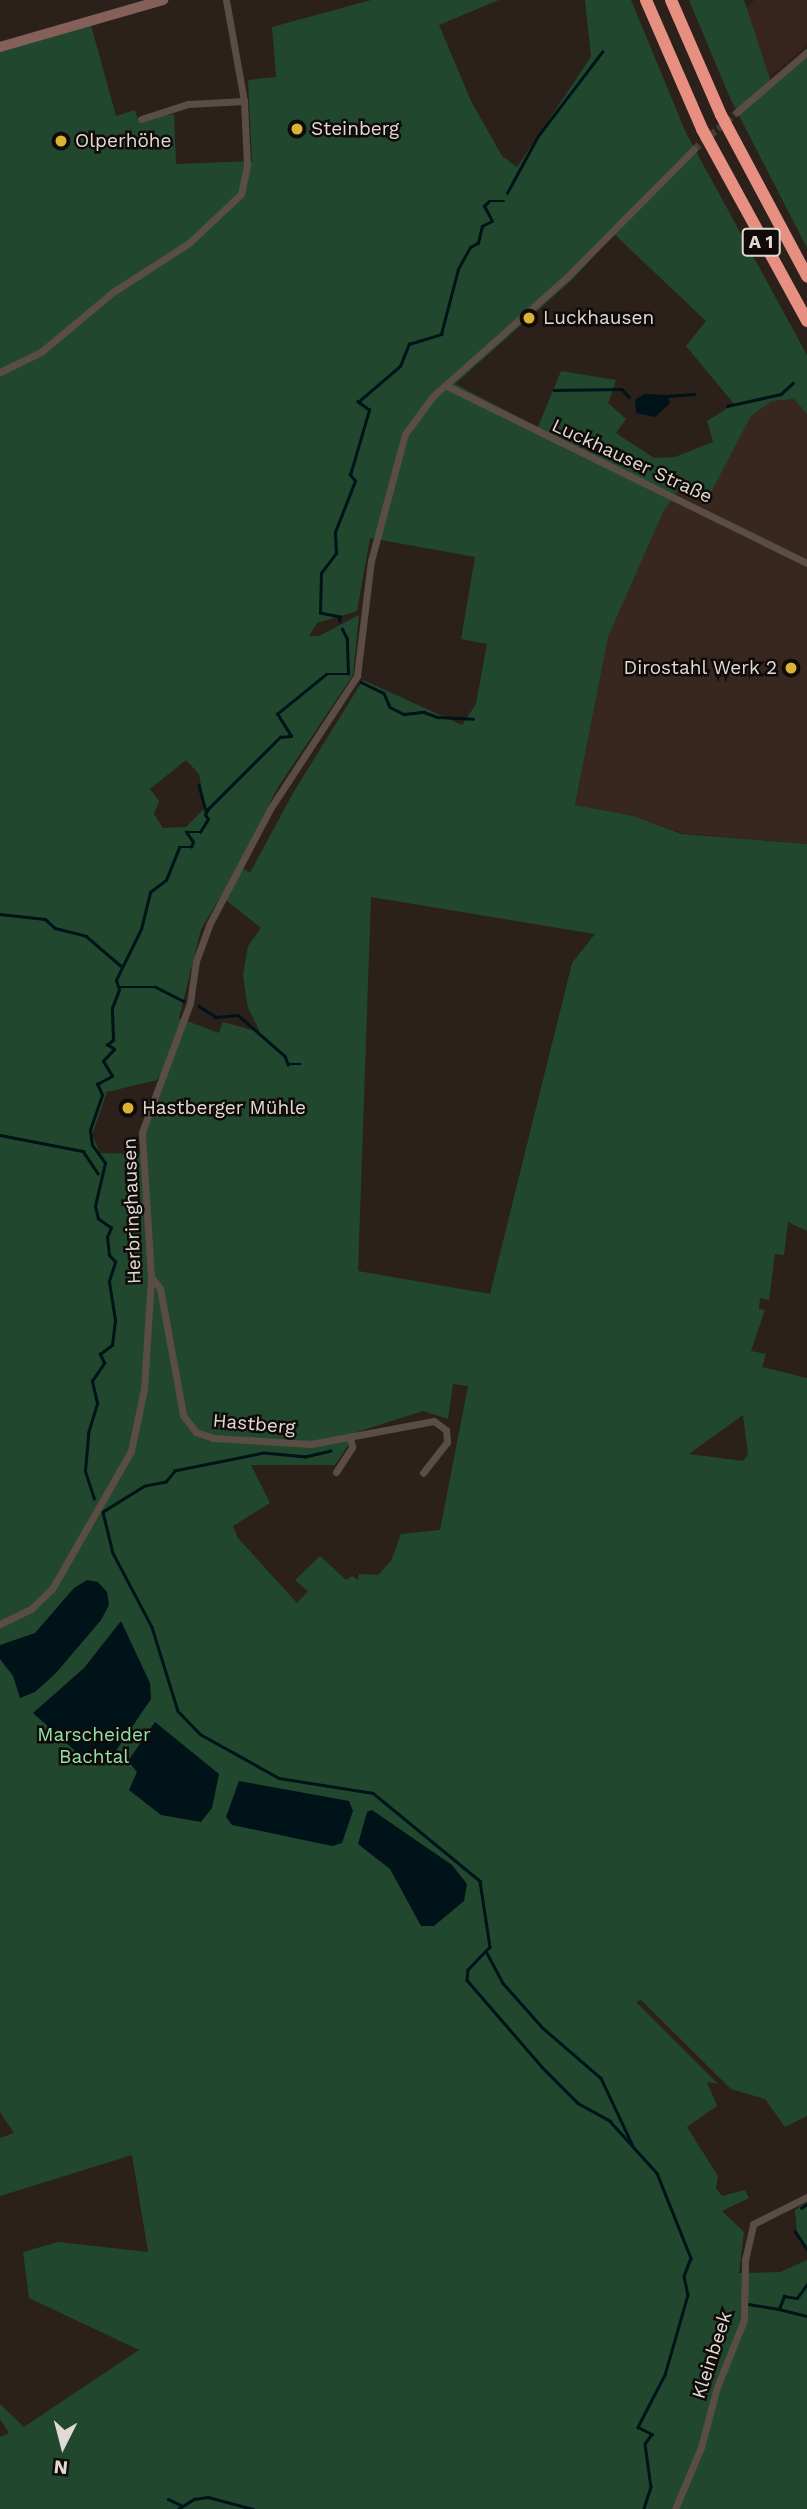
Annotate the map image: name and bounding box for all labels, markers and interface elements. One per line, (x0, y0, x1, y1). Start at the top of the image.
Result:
place label: Steinberg (311, 118, 399, 140)
marker: Steinberg (289, 121, 305, 137)
place label: Olperhöhe (75, 130, 172, 152)
marker: Olperhöhe (53, 133, 69, 149)
road number: A 1 (740, 228, 782, 256)
place label: Luckhausen (543, 307, 654, 329)
marker: Luckhausen (521, 310, 537, 326)
street label: Luckhauser Straße (548, 414, 716, 508)
place label: Dirostahl Werk 2 (622, 657, 777, 679)
marker: Dirostahl Werk 2 (783, 660, 799, 676)
place label: Hastberger Mühle (142, 1097, 306, 1119)
marker: Hastberger Mühle (120, 1100, 136, 1116)
street label: Herbringhausen (118, 1138, 146, 1284)
street label: Hastberg (212, 1409, 296, 1439)
park label: Marscheider Bachtal (37, 1724, 151, 1768)
street label: Kleinbeek (687, 2308, 737, 2402)
north arrow (28, 2411, 98, 2481)
text: N (53, 2455, 69, 2480)

